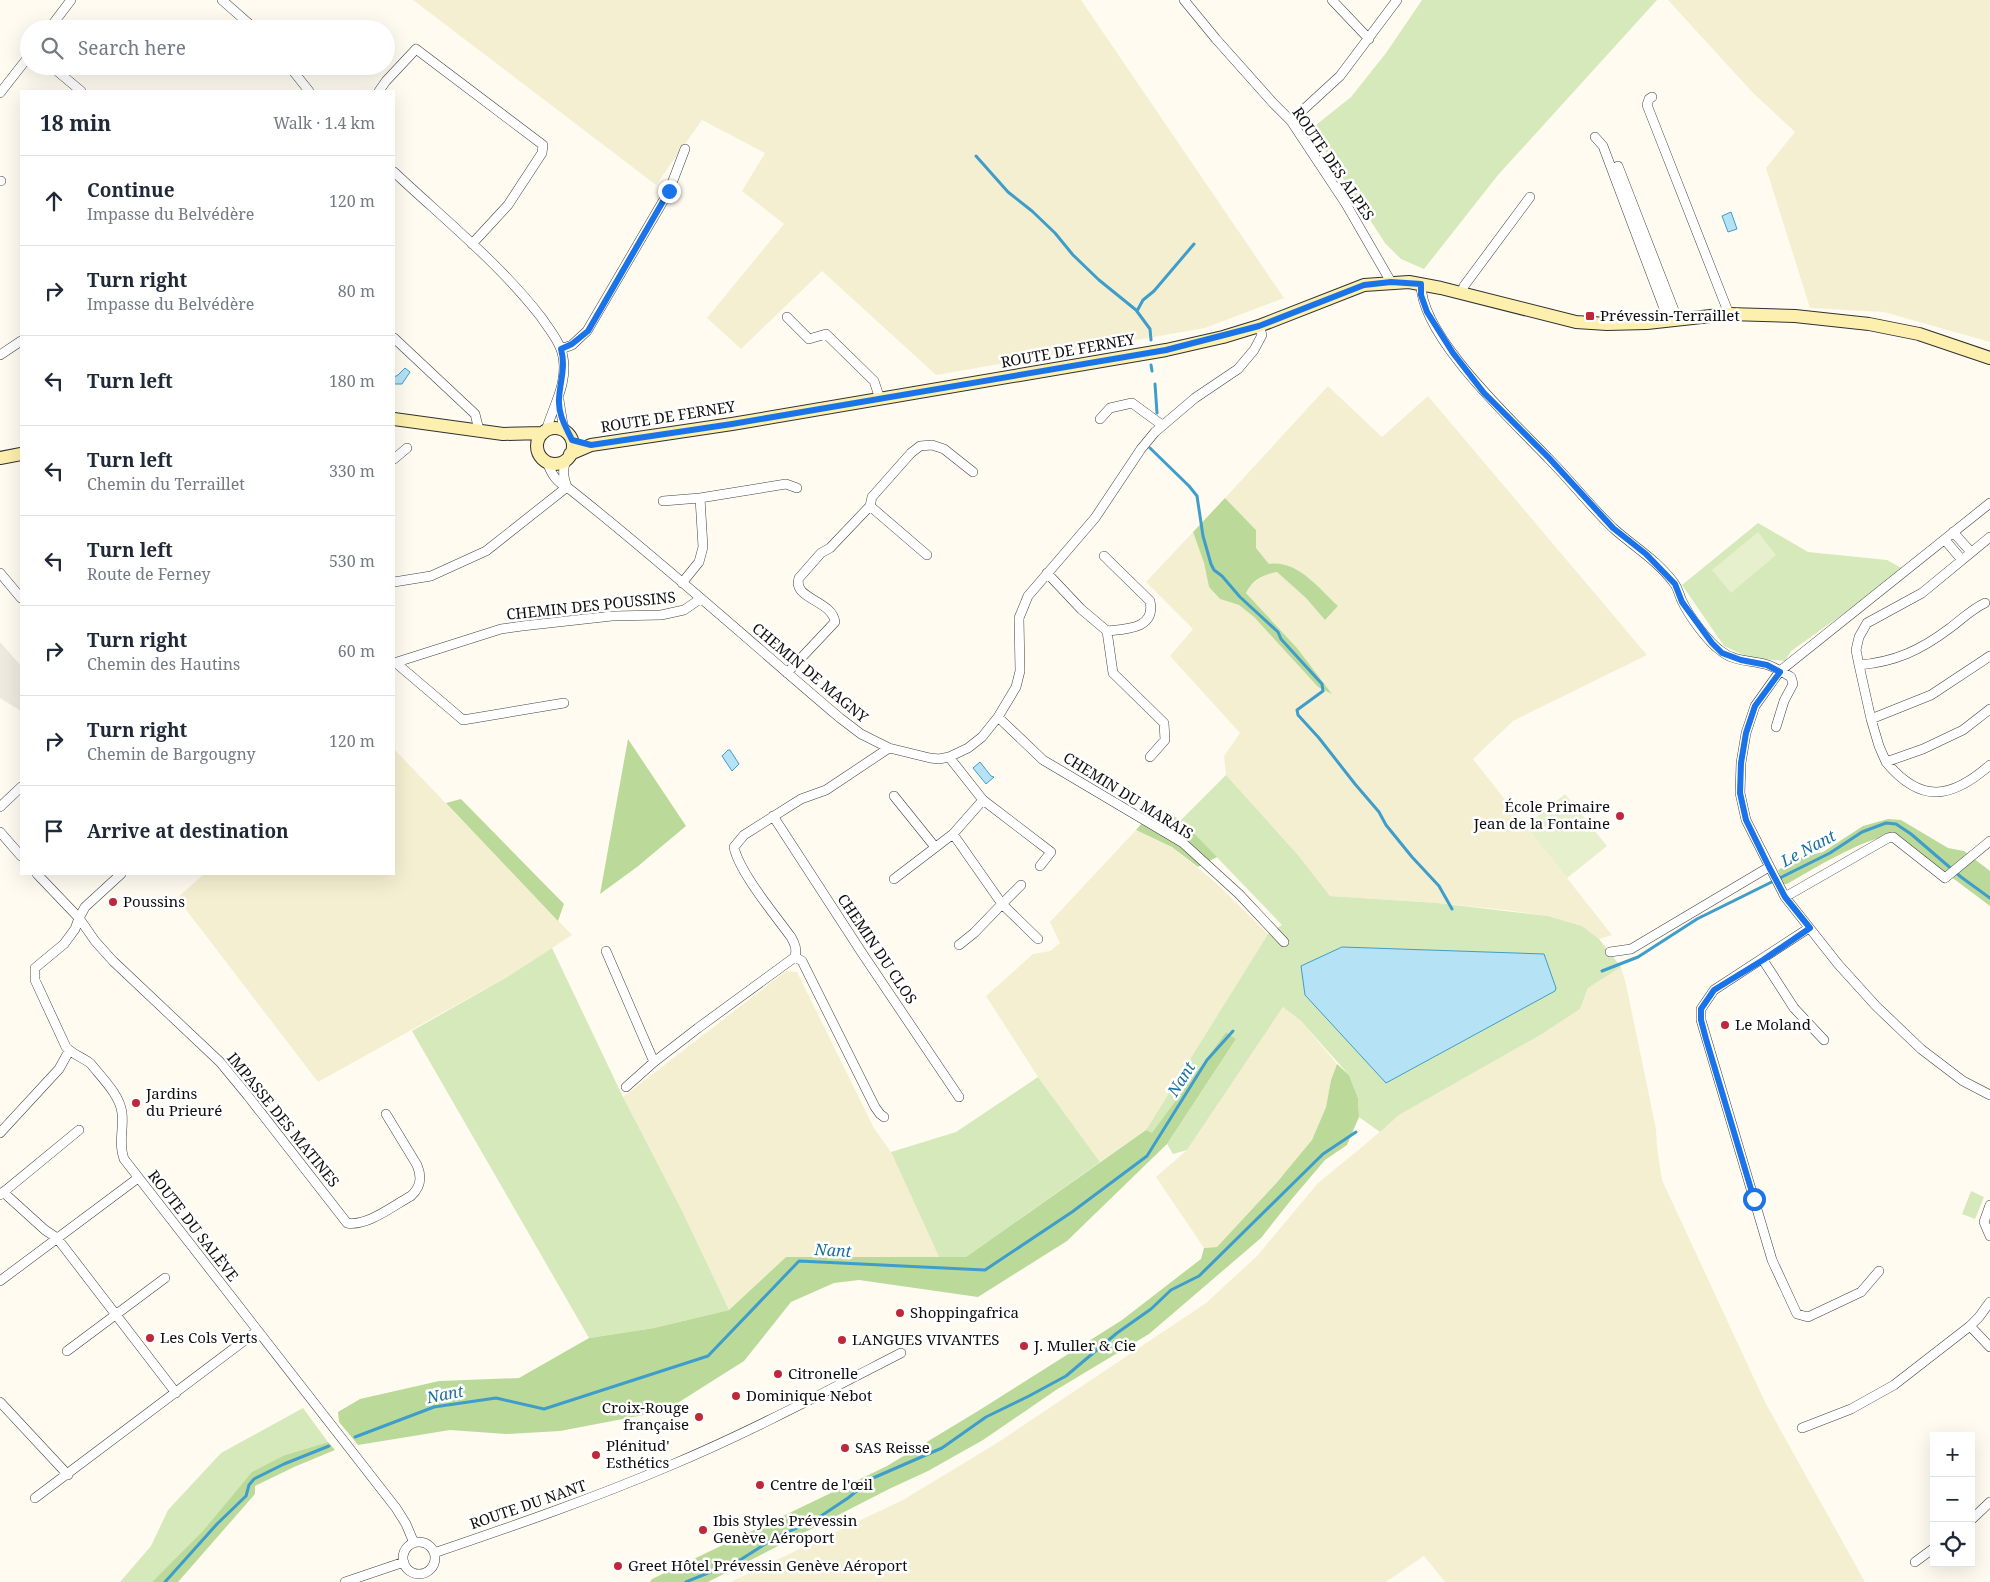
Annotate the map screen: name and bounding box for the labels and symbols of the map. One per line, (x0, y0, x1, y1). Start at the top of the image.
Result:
street label: ROUTE DES ALPES (1288, 103, 1379, 224)
route end (658, 180, 681, 203)
place label: Prévessin-Terraillet (1600, 305, 1740, 325)
marker: Prévessin-Terraillet (1584, 310, 1596, 322)
street label: ROUTE DE FERNEY (999, 328, 1137, 372)
street label: ROUTE DE FERNEY (599, 395, 737, 437)
street label: CHEMIN DES POUSSINS (505, 586, 677, 624)
street label: CHEMIN DE MAGNY (749, 618, 873, 727)
street label: CHEMIN DU MARAIS (1060, 747, 1197, 843)
place label: École Primaire Jean de la Fontaine (1473, 796, 1610, 833)
marker: École Primaire Jean de la Fontaine (1614, 810, 1626, 822)
water label: Le Nant (1776, 824, 1839, 872)
street label: CHEMIN DU CLOS (834, 889, 922, 1007)
place label: Poussins (123, 891, 185, 911)
marker: Poussins (107, 896, 119, 908)
place label: Le Moland (1735, 1014, 1811, 1034)
marker: Le Moland (1719, 1019, 1731, 1031)
street label: IMPASSE DES MATINES (223, 1048, 344, 1191)
water label: Nant (1161, 1057, 1200, 1101)
place label: Jardins du Prieuré (145, 1083, 222, 1120)
marker: Jardins du Prieuré (130, 1097, 142, 1109)
street label: ROUTE DU SALÈVE (144, 1166, 243, 1285)
route start (1743, 1188, 1766, 1211)
water label: Nant (813, 1238, 852, 1262)
place label: Shoppingafrica (910, 1302, 1019, 1322)
marker: Shoppingafrica (894, 1307, 906, 1319)
place label: Les Cols Verts (160, 1327, 258, 1347)
place label: LANGUES VIVANTES (852, 1329, 1000, 1349)
marker: Les Cols Verts (144, 1332, 156, 1344)
marker: LANGUES VIVANTES (836, 1334, 848, 1346)
place label: J. Muller & Cie (1033, 1335, 1136, 1355)
marker: J. Muller & Cie (1018, 1340, 1030, 1352)
place label: Citronelle (788, 1363, 858, 1383)
marker: Citronelle (772, 1368, 784, 1380)
water label: Nant (424, 1380, 465, 1409)
place label: Dominique Nebot (746, 1385, 872, 1405)
marker: Dominique Nebot (730, 1390, 742, 1402)
place label: Croix-Rouge française (602, 1397, 689, 1434)
marker: Croix-Rouge française (693, 1411, 705, 1423)
place label: Plénitud' Esthétics (606, 1435, 670, 1472)
place label: SAS Reisse (855, 1437, 930, 1457)
marker: SAS Reisse (839, 1442, 851, 1454)
marker: Plénitud' Esthétics (590, 1449, 602, 1461)
place label: Centre de l'œil (770, 1474, 873, 1494)
street label: ROUTE DU NANT (467, 1475, 589, 1533)
marker: Centre de l'œil (754, 1479, 766, 1491)
place label: Ibis Styles Prévessin Genève Aéroport (713, 1510, 858, 1547)
marker: Ibis Styles Prévessin Genève Aéroport (697, 1524, 709, 1536)
place label: Greet Hôtel Prévessin Genève Aéroport (628, 1555, 907, 1575)
marker: Greet Hôtel Prévessin Genève Aéroport (612, 1560, 624, 1572)

